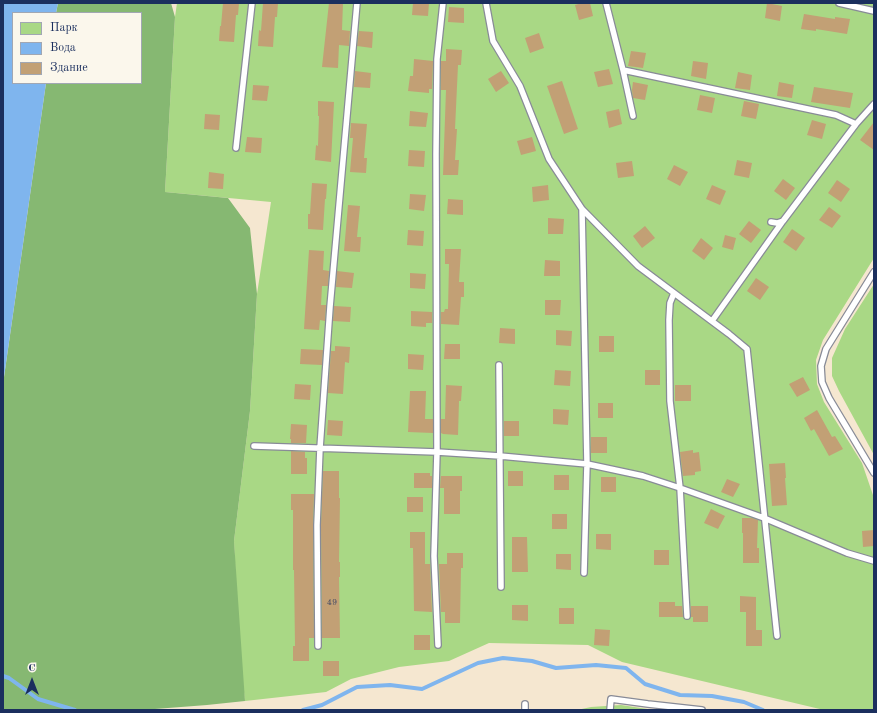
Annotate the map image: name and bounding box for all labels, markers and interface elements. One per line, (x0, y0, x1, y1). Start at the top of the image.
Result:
legend (12, 12, 142, 84)
text: Парк (50, 22, 78, 34)
text: Вода (50, 42, 76, 54)
text: Здание (50, 62, 88, 74)
house number: 49 (327, 598, 337, 608)
north arrow (12, 661, 52, 701)
text: С (28, 663, 36, 674)

